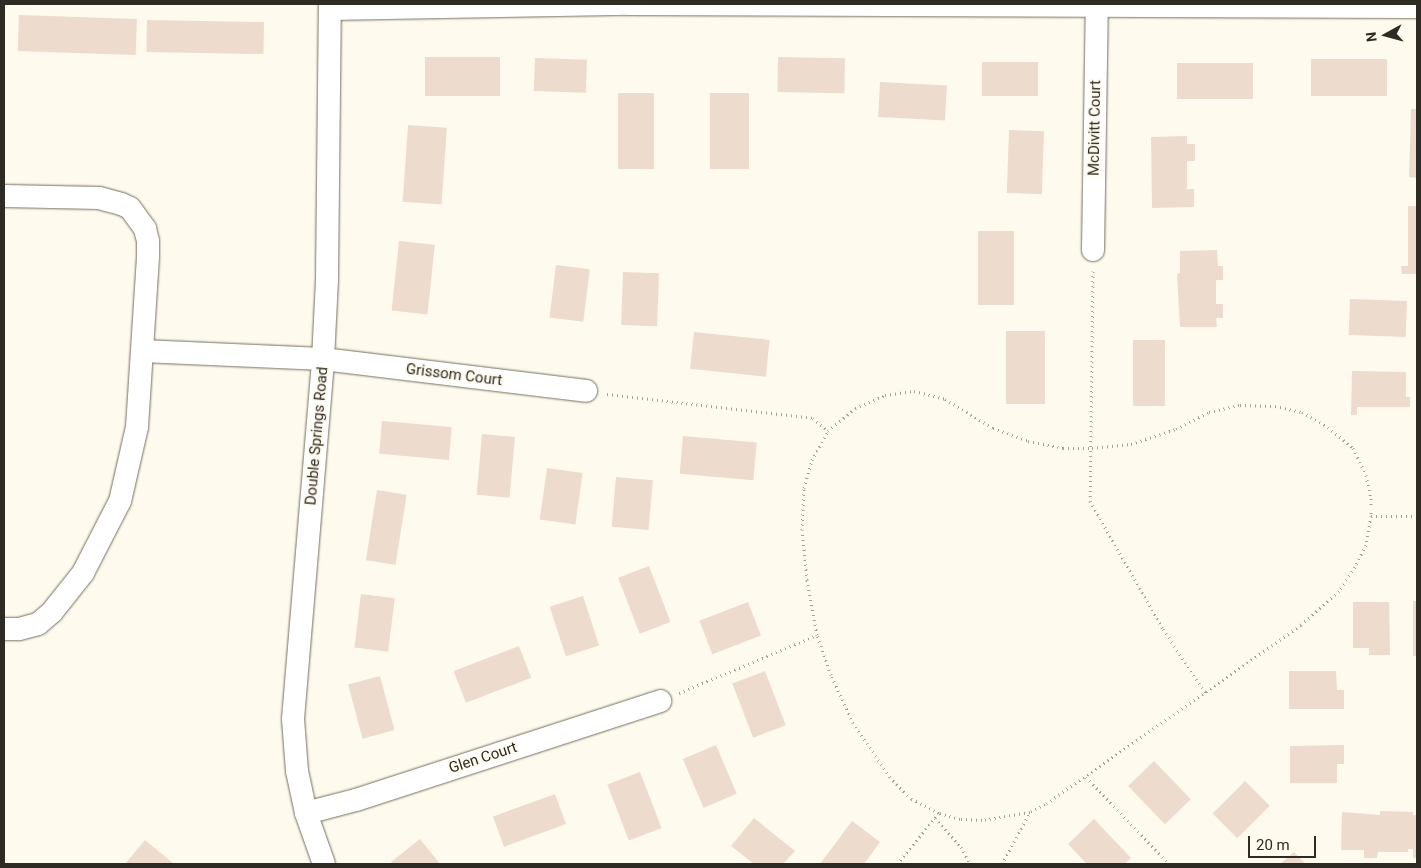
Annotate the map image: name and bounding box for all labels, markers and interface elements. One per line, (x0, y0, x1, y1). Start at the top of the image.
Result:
north arrow (1361, 10, 1411, 60)
text: N (1363, 31, 1380, 43)
street label: McDivitt Court (1085, 80, 1105, 176)
street label: Grissom Court (405, 360, 503, 390)
street label: Double Springs Road (302, 366, 332, 506)
street label: Glen Court (447, 739, 519, 777)
scale bar (1251, 826, 1318, 858)
text: 20 m (1256, 836, 1290, 854)

